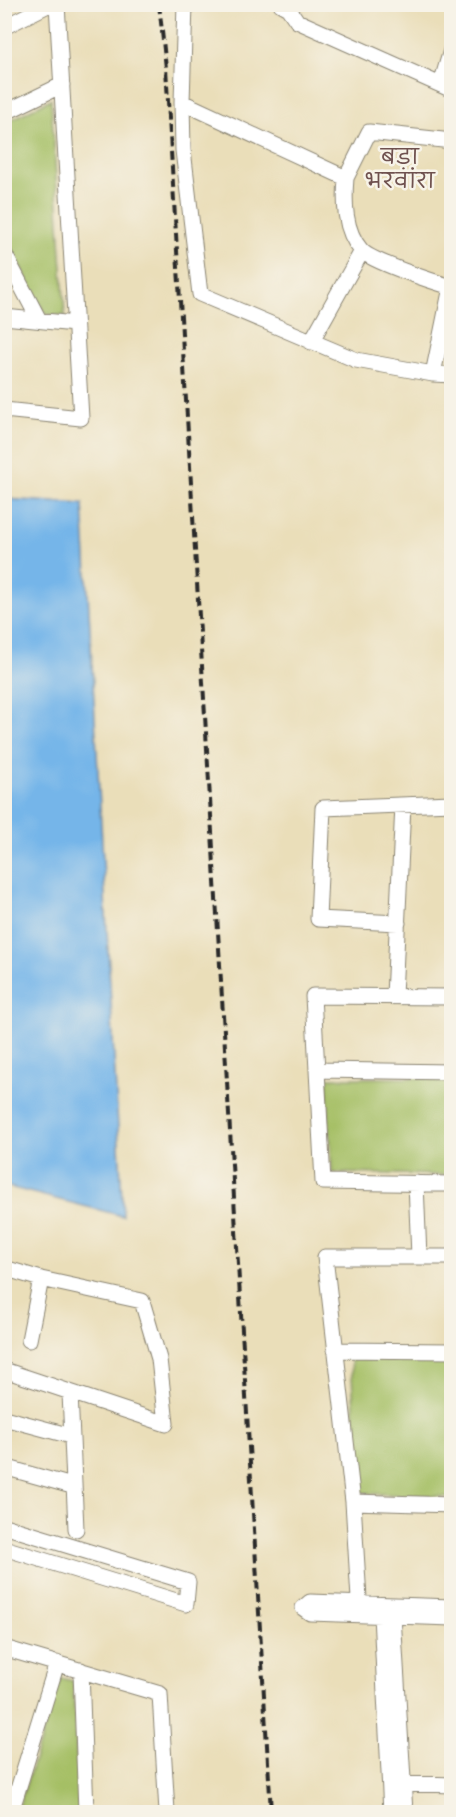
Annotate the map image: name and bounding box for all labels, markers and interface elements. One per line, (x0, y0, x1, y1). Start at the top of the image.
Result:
district label: बड़ा भरवांरा (365, 142, 437, 193)

